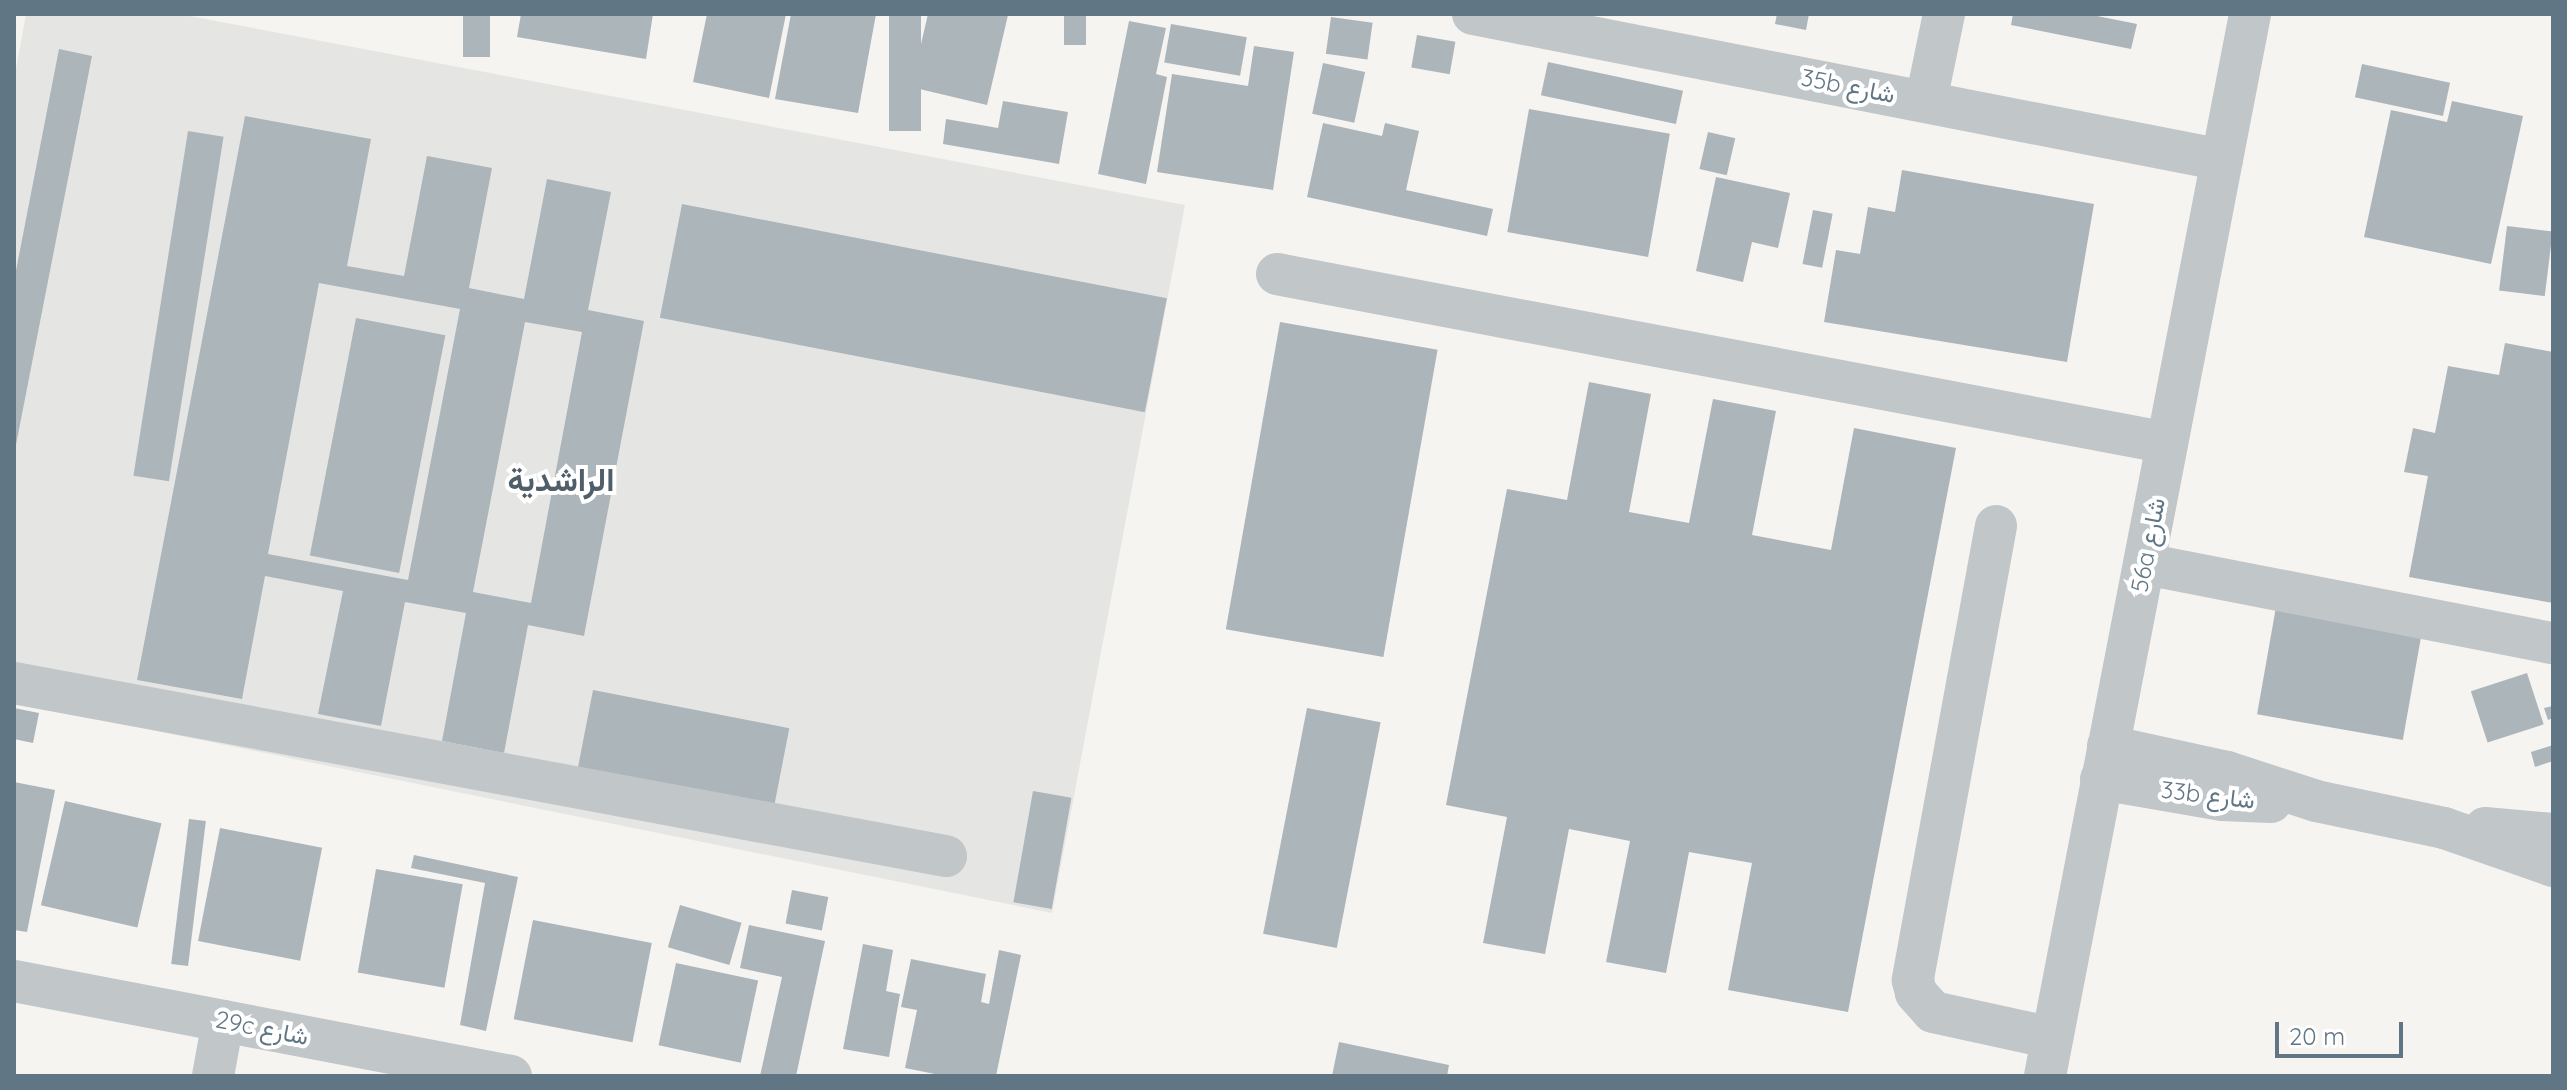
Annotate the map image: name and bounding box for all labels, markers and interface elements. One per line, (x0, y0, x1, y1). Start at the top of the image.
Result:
street label: 35b شارع (1799, 63, 1897, 109)
district label: الراشدية (508, 460, 614, 498)
street label: 56a شارع (2125, 495, 2171, 595)
street label: 33b شارع (2159, 775, 2257, 815)
street label: 29c شارع (213, 1005, 311, 1051)
scale bar (2279, 1006, 2407, 1056)
text: 20 m (2289, 1021, 2345, 1051)

